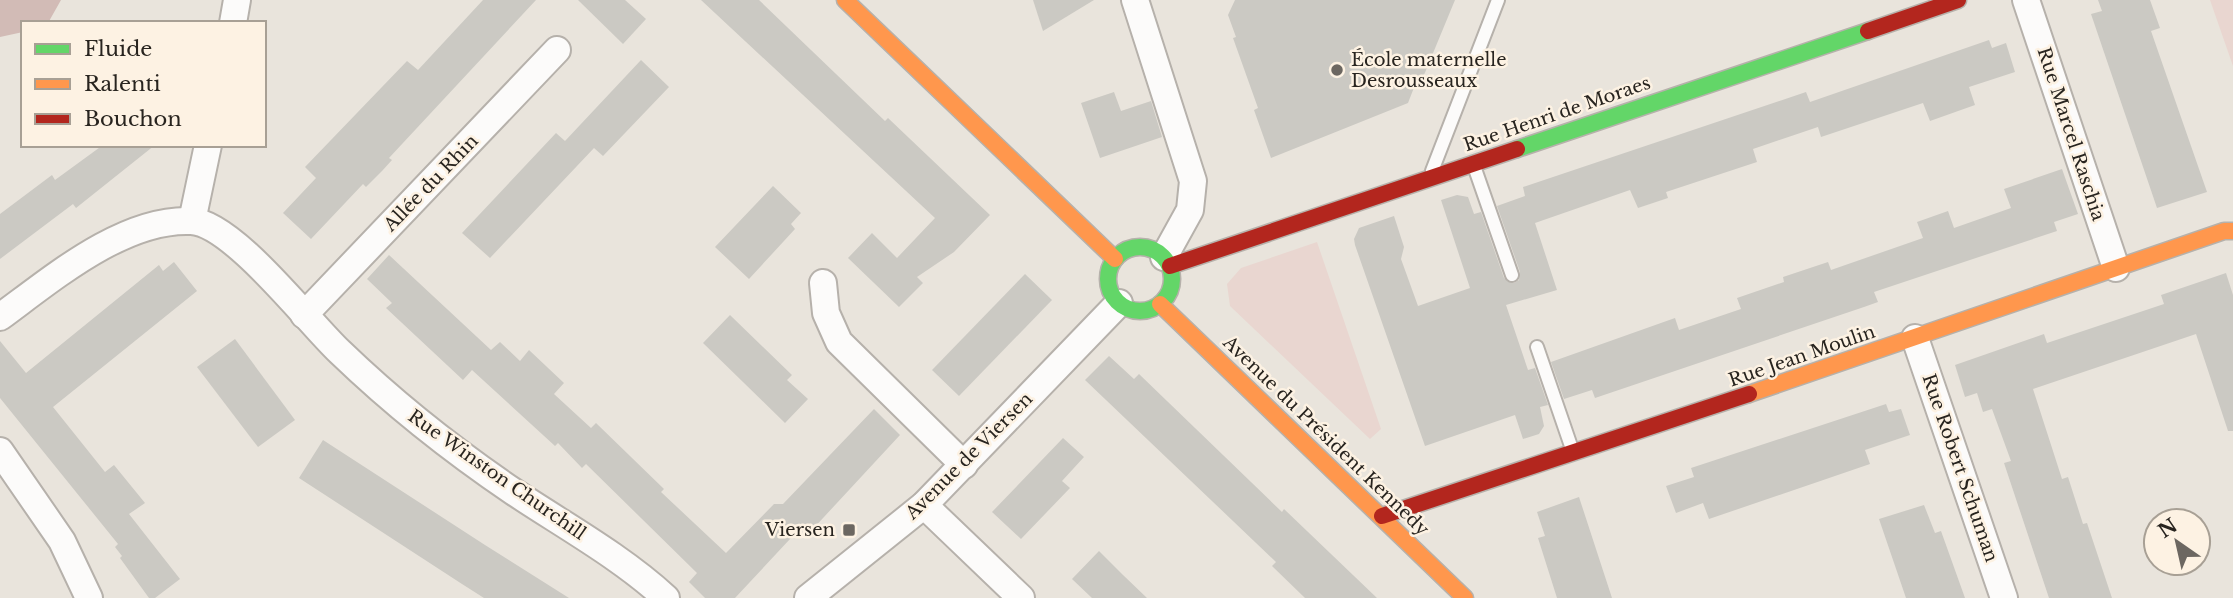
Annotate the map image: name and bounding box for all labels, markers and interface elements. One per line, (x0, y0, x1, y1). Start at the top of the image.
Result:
legend (21, 21, 266, 147)
text: Fluide (84, 36, 152, 62)
street label: Rue Marcel Raschia (2033, 44, 2109, 224)
place label: École maternelle Desrousseaux (1351, 48, 1507, 92)
marker: École maternelle Desrousseaux (1329, 62, 1345, 78)
text: Ralenti (84, 71, 161, 97)
street label: Rue Henri de Moraes (1461, 72, 1653, 156)
text: Bouchon (84, 106, 182, 132)
street label: Allée du Rhin (379, 130, 483, 237)
street label: Rue Jean Moulin (1726, 321, 1878, 391)
street label: Avenue du Président Kennedy (1218, 331, 1434, 541)
street label: Rue Robert Schuman (1917, 371, 2003, 565)
street label: Avenue de Viersen (900, 388, 1037, 525)
street label: Rue Winston Churchill (404, 405, 590, 545)
north arrow (2142, 507, 2212, 577)
text: N (2154, 514, 2182, 543)
place label: Viersen (764, 519, 835, 541)
marker: Viersen (841, 522, 857, 538)

